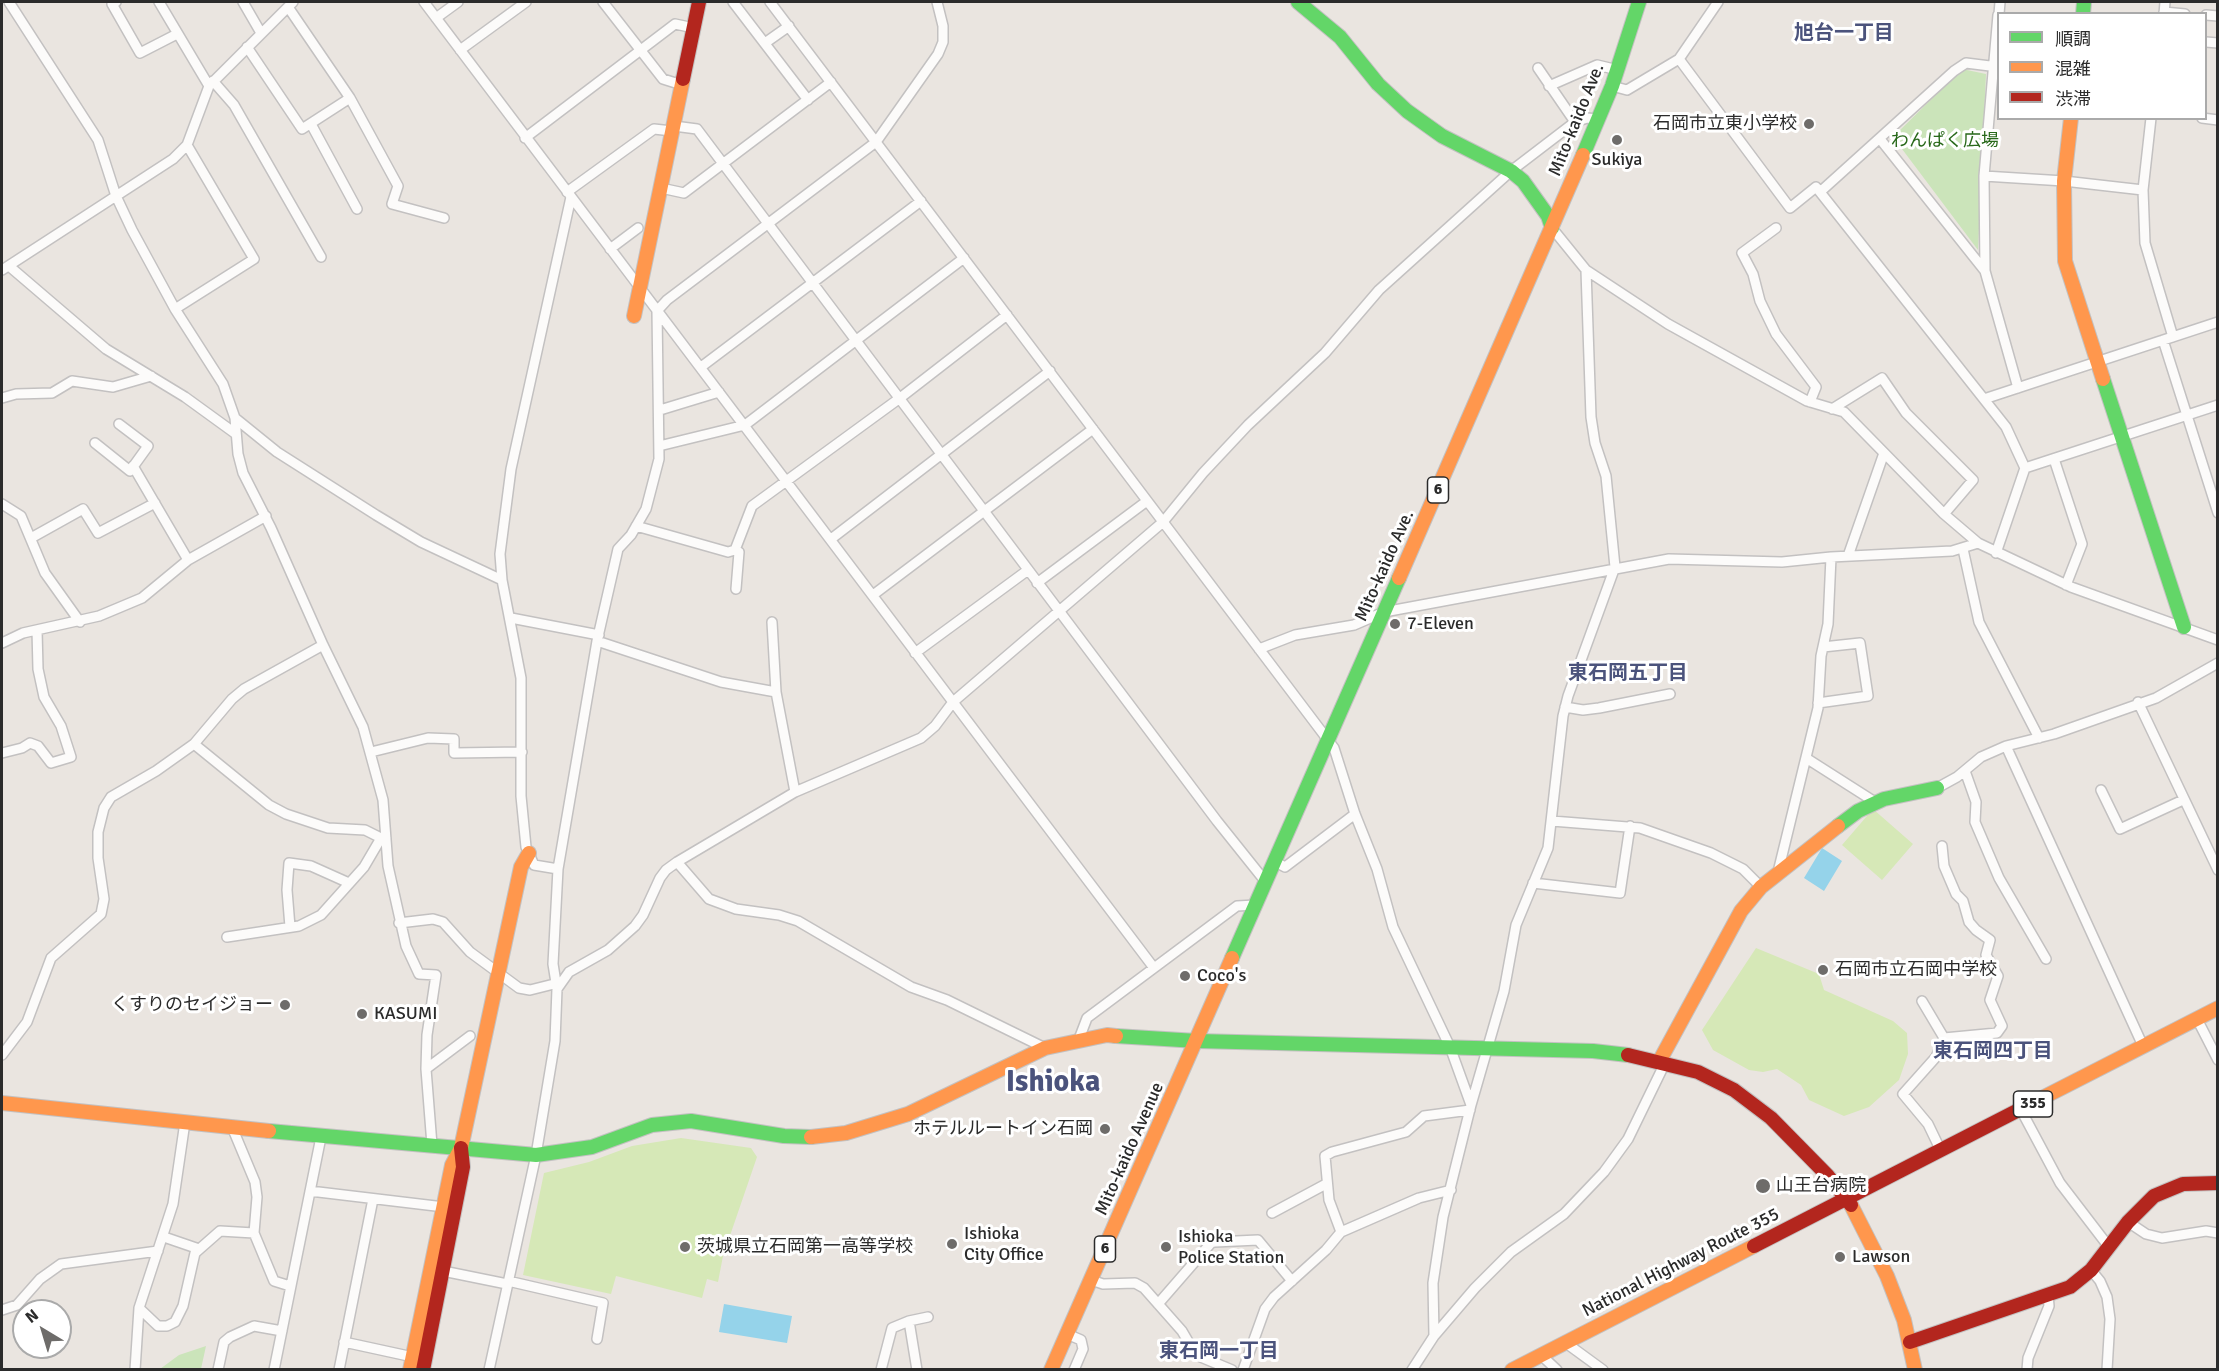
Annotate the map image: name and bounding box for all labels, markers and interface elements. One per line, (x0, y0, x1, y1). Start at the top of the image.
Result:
legend (1997, 12, 2207, 120)
district label: 旭台一丁目 (1794, 22, 1894, 46)
text: 順調 (2055, 28, 2091, 50)
text: 混雑 (2055, 58, 2091, 80)
street label: Mito-kaido Ave. (1545, 61, 1609, 179)
text: 渋滞 (2055, 88, 2091, 110)
place label: 石岡市立東小学校 (1653, 113, 1797, 135)
marker: 石岡市立東小学校 (1802, 117, 1816, 131)
park label: わんぱく広場 (1891, 130, 1999, 152)
marker: Sukiya (1610, 133, 1624, 147)
place label: Sukiya (1592, 149, 1642, 171)
road number: 6 (1428, 477, 1448, 503)
street label: Mito-kaido Ave. (1351, 507, 1419, 625)
place label: 7-Eleven (1407, 613, 1474, 635)
marker: 7-Eleven (1388, 617, 1402, 631)
district label: 東石岡五丁目 (1568, 662, 1688, 686)
place label: 石岡市立石岡中学校 (1835, 959, 1997, 981)
marker: 石岡市立石岡中学校 (1816, 963, 1830, 977)
place label: Coco's (1197, 965, 1246, 987)
marker: Coco's (1178, 969, 1192, 983)
place label: くすりのセイジョー (111, 994, 273, 1016)
marker: くすりのセイジョー (278, 998, 292, 1012)
place label: KASUMI (374, 1003, 438, 1025)
marker: KASUMI (355, 1007, 369, 1021)
district label: 東石岡四丁目 (1933, 1040, 2053, 1064)
district label: Ishioka (1006, 1065, 1100, 1101)
street label: Mito-kaido Avenue (1091, 1079, 1169, 1219)
road number: 355 (2014, 1091, 2052, 1117)
place label: ホテルルートイン石岡 (913, 1118, 1093, 1140)
marker: ホテルルートイン石岡 (1098, 1122, 1112, 1136)
place label: 山王台病院 (1776, 1175, 1866, 1197)
marker: 山王台病院 (1754, 1177, 1772, 1195)
street label: National Highway Route 355 (1579, 1204, 1783, 1322)
place label: Ishioka City Office (964, 1223, 1044, 1266)
place label: Ishioka Police Station (1178, 1226, 1284, 1268)
place label: 茨城県立石岡第一高等学校 (697, 1236, 913, 1258)
road number: 6 (1094, 1236, 1116, 1262)
marker: Ishioka City Office (945, 1237, 959, 1251)
marker: 茨城県立石岡第一高等学校 (678, 1240, 692, 1254)
marker: Ishioka Police Station (1159, 1240, 1173, 1254)
place label: Lawson (1852, 1246, 1910, 1268)
marker: Lawson (1833, 1250, 1847, 1264)
north arrow (12, 1299, 72, 1359)
text: N (22, 1305, 43, 1328)
district label: 東石岡一丁目 (1159, 1340, 1279, 1364)

